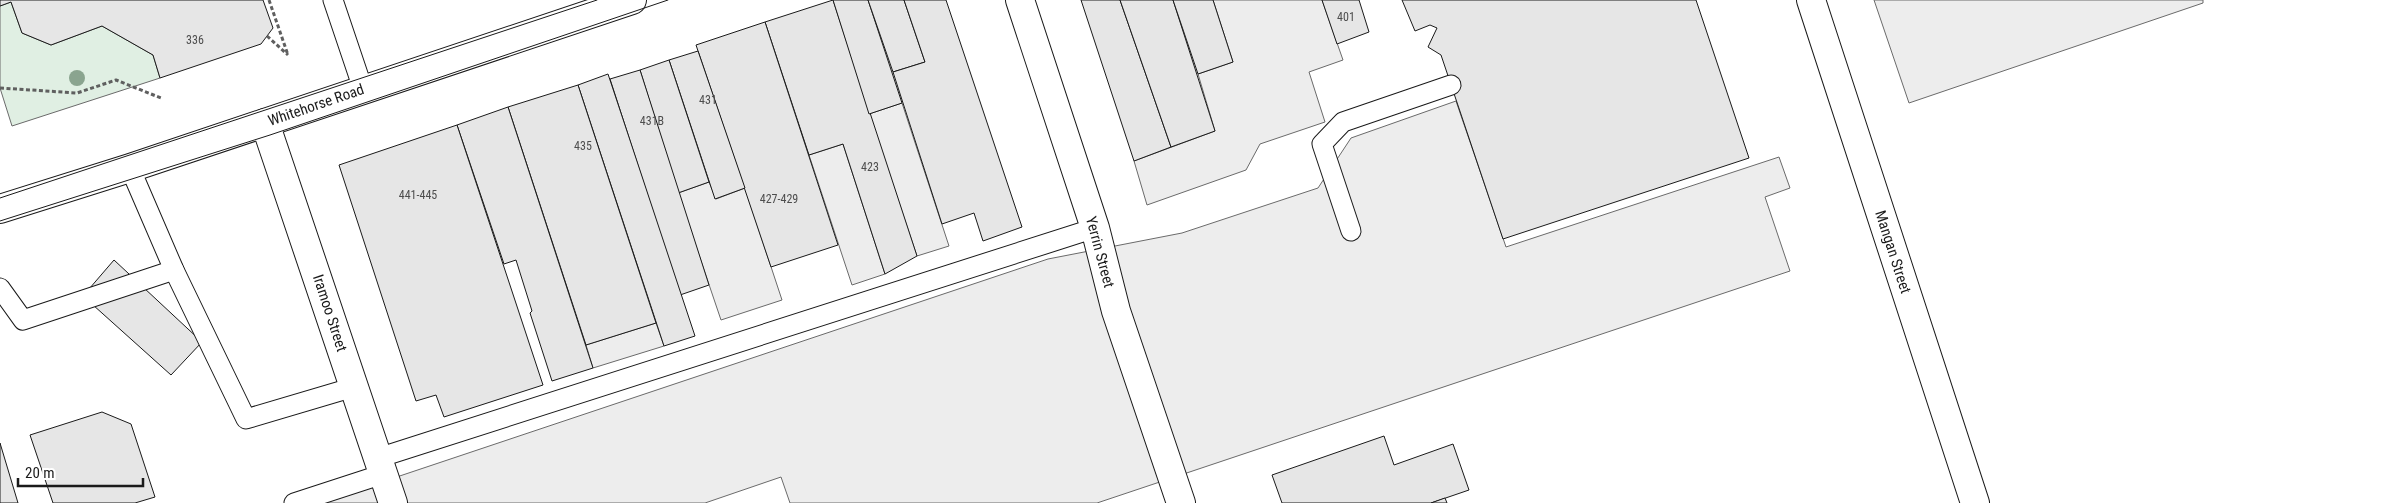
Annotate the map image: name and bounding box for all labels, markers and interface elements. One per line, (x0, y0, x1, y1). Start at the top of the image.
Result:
house number: 401 (1337, 10, 1355, 24)
house number: 336 (186, 33, 204, 47)
street label: Whitehorse Road (266, 80, 366, 130)
house number: 431 (699, 93, 717, 107)
house number: 431B (640, 114, 664, 128)
house number: 435 (574, 139, 592, 153)
house number: 423 (861, 160, 879, 174)
house number: 441-445 (399, 188, 437, 202)
house number: 427-429 (760, 192, 798, 206)
street label: Mangan Street (1871, 208, 1915, 296)
street label: Yerrin Street (1082, 214, 1118, 290)
street label: Iramoo Street (309, 272, 351, 354)
scale bar (18, 456, 142, 488)
text: 20 m (25, 464, 55, 482)

